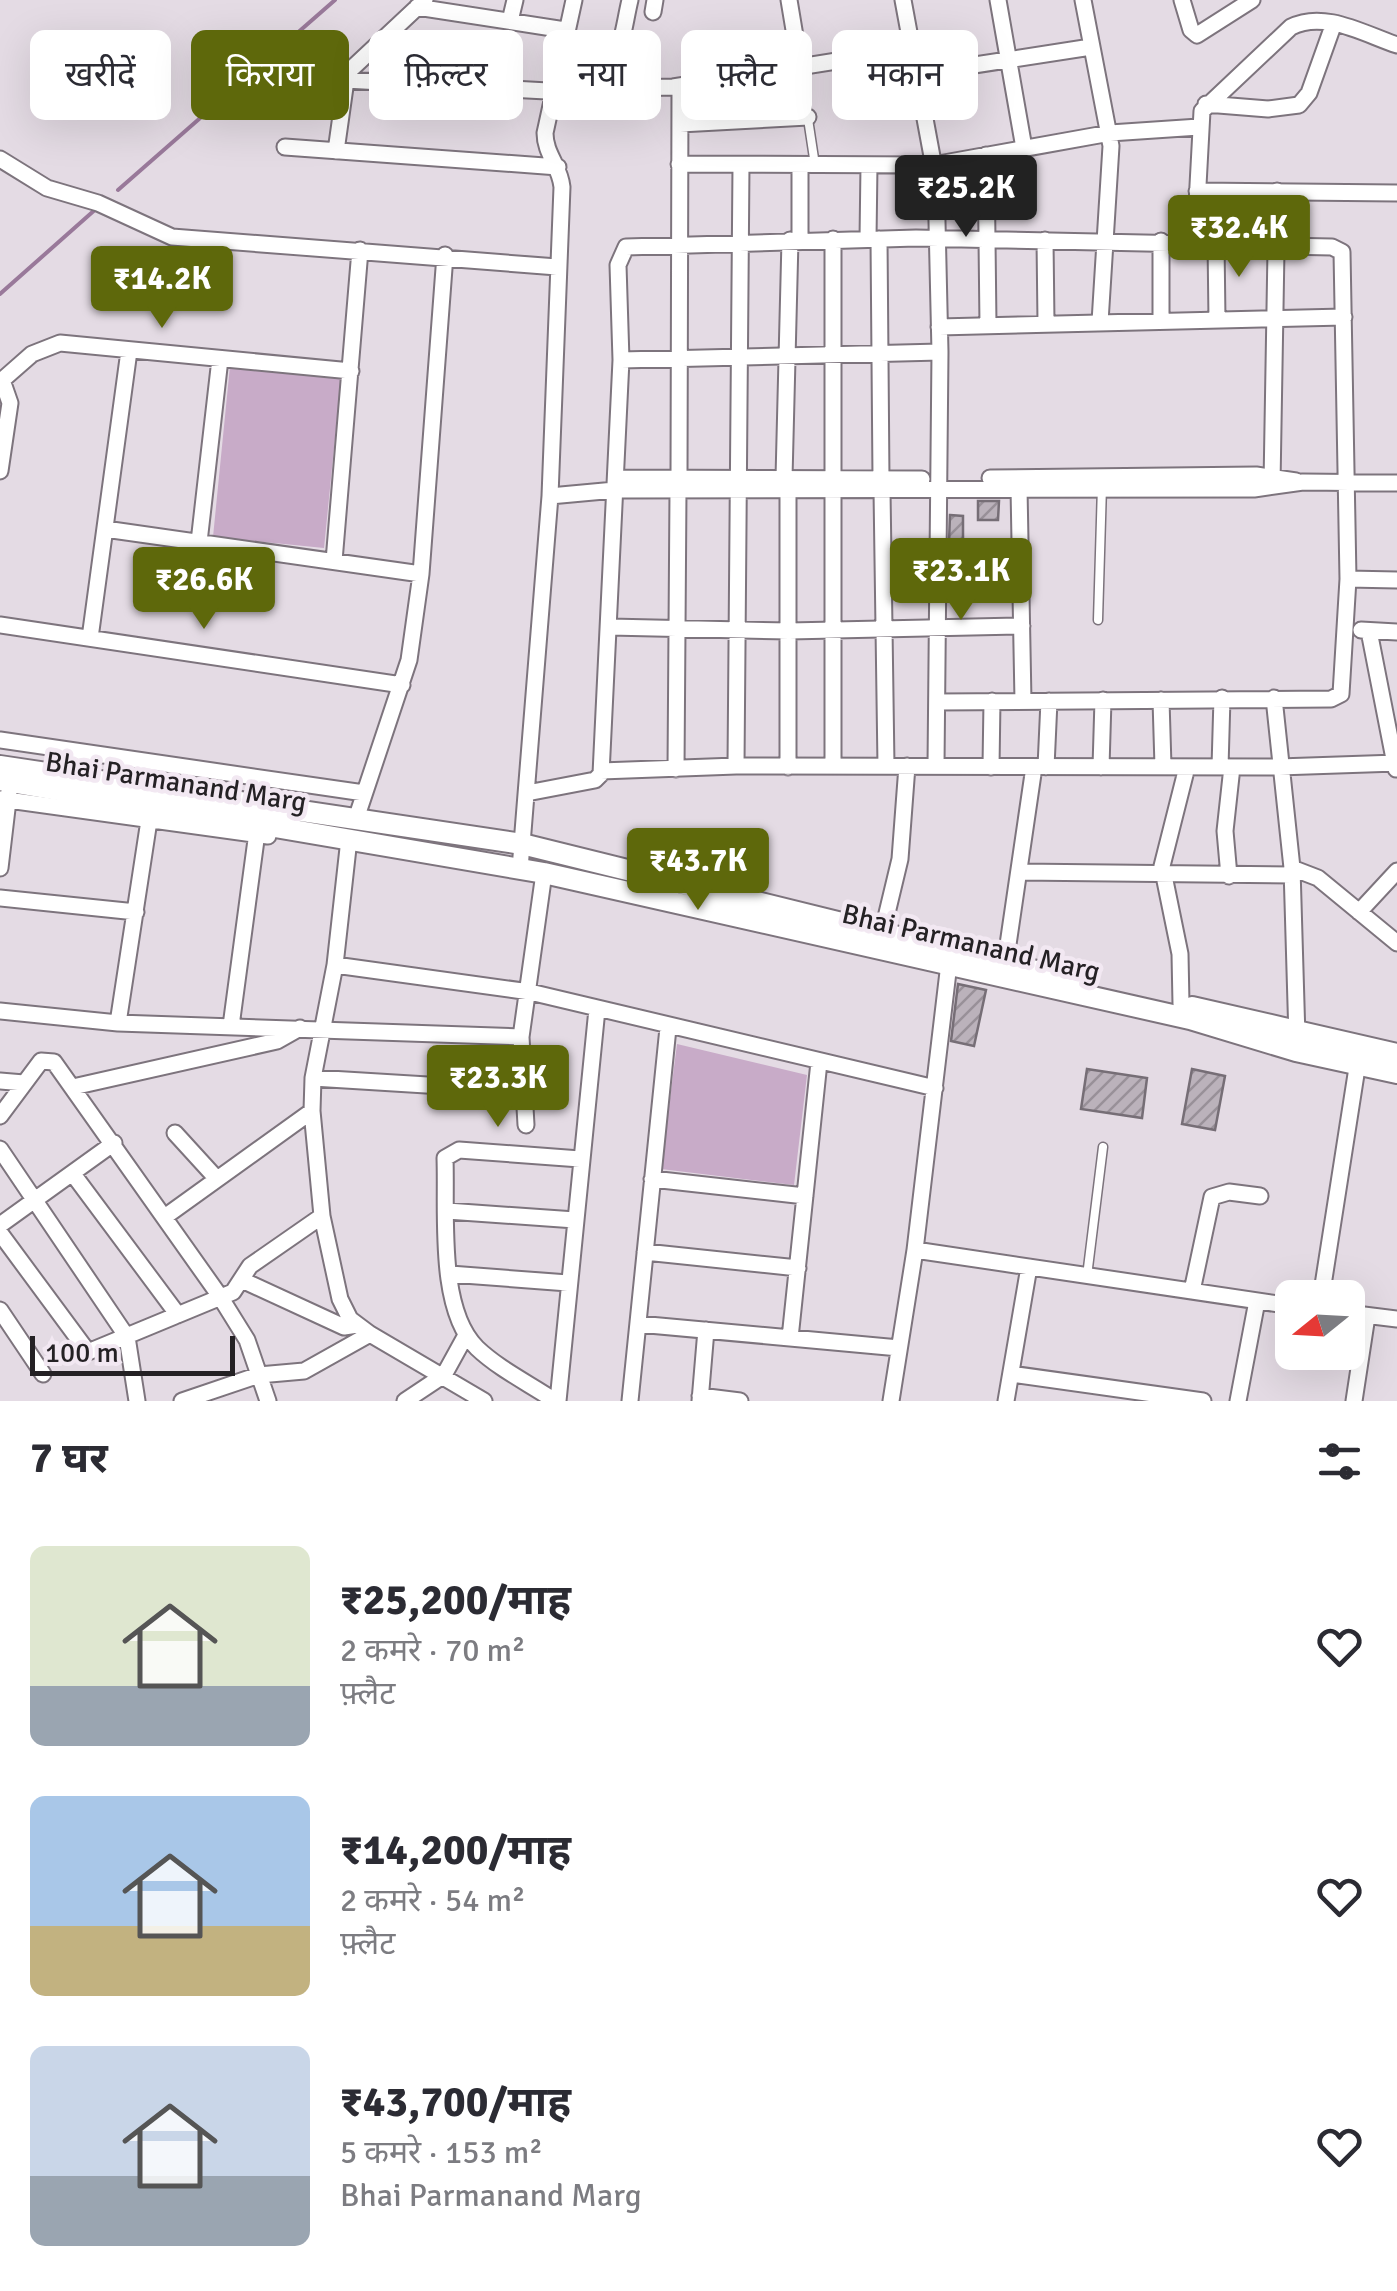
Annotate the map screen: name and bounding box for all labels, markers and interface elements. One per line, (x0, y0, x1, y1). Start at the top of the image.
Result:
chip: खरीदें (30, 30, 171, 120)
chip: किराया (191, 30, 349, 120)
chip: फ़िल्टर (369, 30, 523, 120)
chip: नया (543, 30, 661, 120)
chip: फ़्लैट (681, 30, 812, 120)
chip: मकान (832, 30, 978, 120)
pin: ₹25.2K (885, 155, 1047, 240)
text: ₹25.2K (917, 168, 1015, 207)
pin: ₹32.4K (1158, 195, 1320, 280)
text: ₹32.4K (1190, 208, 1288, 247)
pin: ₹14.2K (81, 246, 243, 331)
text: ₹14.2K (113, 259, 211, 298)
pin: ₹23.1K (880, 538, 1042, 623)
pin: ₹26.6K (123, 547, 285, 632)
text: ₹23.1K (912, 551, 1010, 590)
text: ₹26.6K (155, 560, 253, 599)
street label: Bhai Parmanand Marg (43, 745, 309, 819)
pin: ₹43.7K (617, 828, 779, 913)
text: ₹43.7K (649, 841, 747, 880)
street label: Bhai Parmanand Marg (839, 897, 1103, 989)
pin: ₹23.3K (417, 1045, 579, 1130)
text: ₹23.3K (449, 1058, 547, 1097)
north arrow (1275, 1280, 1365, 1370)
map controls (1275, 1280, 1365, 1370)
scale bar (30, 1331, 235, 1376)
text: 100 m (45, 1336, 119, 1370)
text: 7 घर (30, 1433, 108, 1484)
icon: filters (1312, 1434, 1367, 1489)
text: ₹25,200/माह (340, 1575, 571, 1626)
icon: home (110, 1586, 230, 1706)
icon: heart (1312, 1619, 1367, 1674)
text: 2 कमरे · 70 m² (340, 1631, 526, 1670)
text: फ़्लैट (340, 1674, 395, 1713)
text: ₹14,200/माह (340, 1825, 571, 1876)
icon: home (110, 1836, 230, 1956)
icon: heart (1312, 1869, 1367, 1924)
text: 2 कमरे · 54 m² (340, 1881, 526, 1920)
text: फ़्लैट (340, 1924, 395, 1963)
text: ₹43,700/माह (340, 2077, 571, 2128)
icon: home (110, 2086, 230, 2206)
icon: heart (1312, 2119, 1367, 2174)
text: 5 कमरे · 153 m² (340, 2133, 543, 2172)
text: Bhai Parmanand Marg (340, 2176, 642, 2215)

